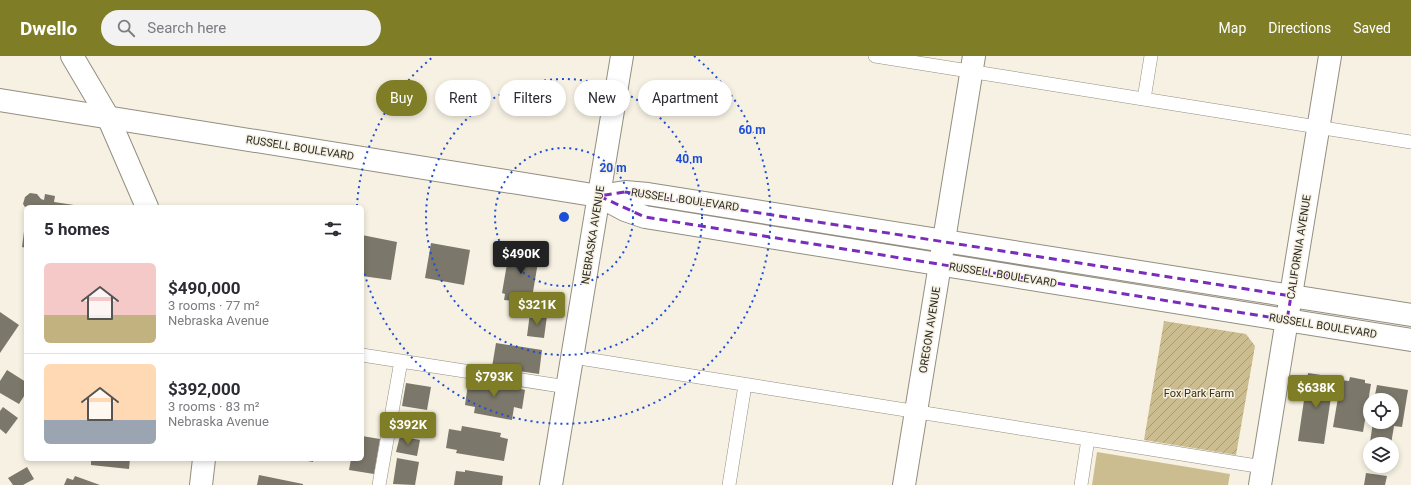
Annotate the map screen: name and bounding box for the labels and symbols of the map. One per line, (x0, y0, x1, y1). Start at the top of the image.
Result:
text: 60 m (738, 123, 766, 137)
street label: RUSSELL BOULEVARD (245, 133, 355, 163)
text: 40 m (675, 152, 703, 166)
text: 20 m (599, 161, 627, 175)
street label: NEBRASKA AVENUE (579, 185, 607, 285)
street label: RUSSELL BOULEVARD (630, 186, 740, 214)
street label: CALIFORNIA AVENUE (1284, 194, 1314, 300)
centre of rings (557, 210, 571, 224)
pin: $490K (493, 241, 549, 275)
street label: RUSSELL BOULEVARD (948, 260, 1058, 290)
street label: OREGON AVENUE (917, 286, 943, 374)
pin: $321K (509, 292, 565, 326)
street label: RUSSELL BOULEVARD (1268, 311, 1378, 341)
pin: $793K (466, 364, 522, 398)
pin: $638K (1288, 375, 1344, 409)
park label: Fox Park Farm (1164, 387, 1234, 400)
pin: $392K (380, 412, 436, 446)

